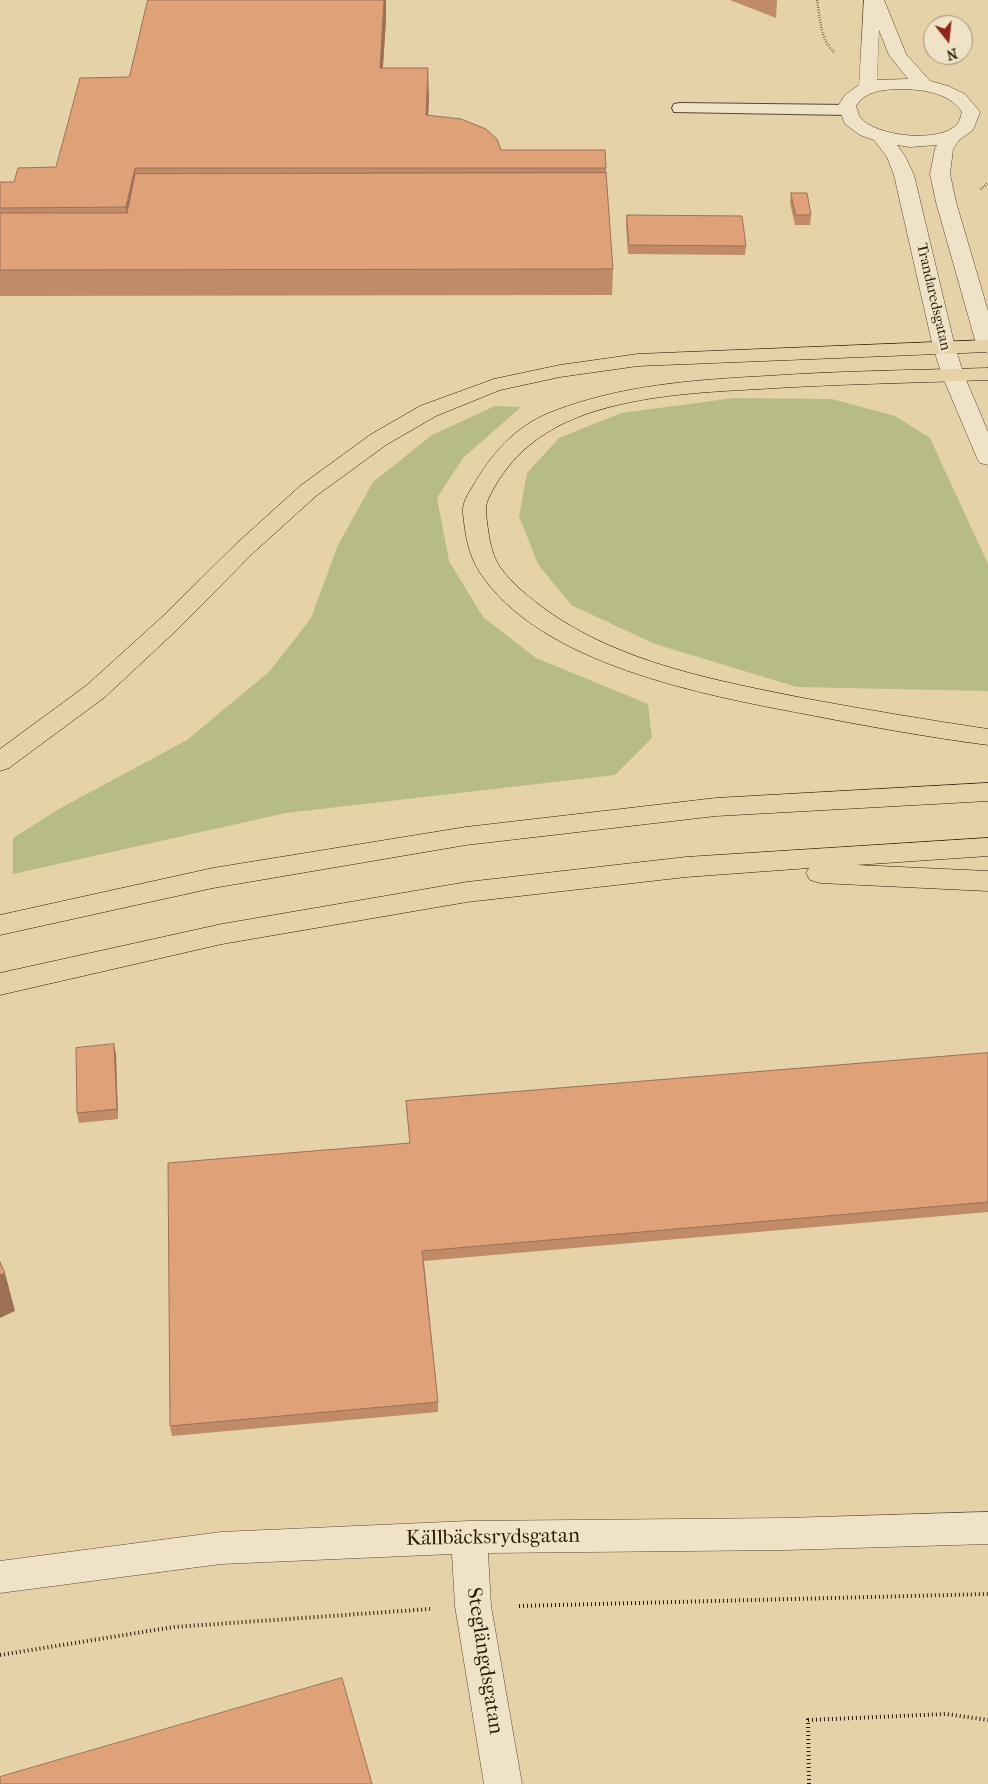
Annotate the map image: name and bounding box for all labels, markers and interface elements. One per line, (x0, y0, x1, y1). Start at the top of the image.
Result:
north arrow (923, 15, 973, 65)
text: N (945, 44, 959, 64)
street label: Trandaredsgatan (912, 242, 954, 352)
street label: Källbäcksrydsgatan (406, 1524, 580, 1552)
street label: Steglängdsgatan (460, 1586, 508, 1736)

